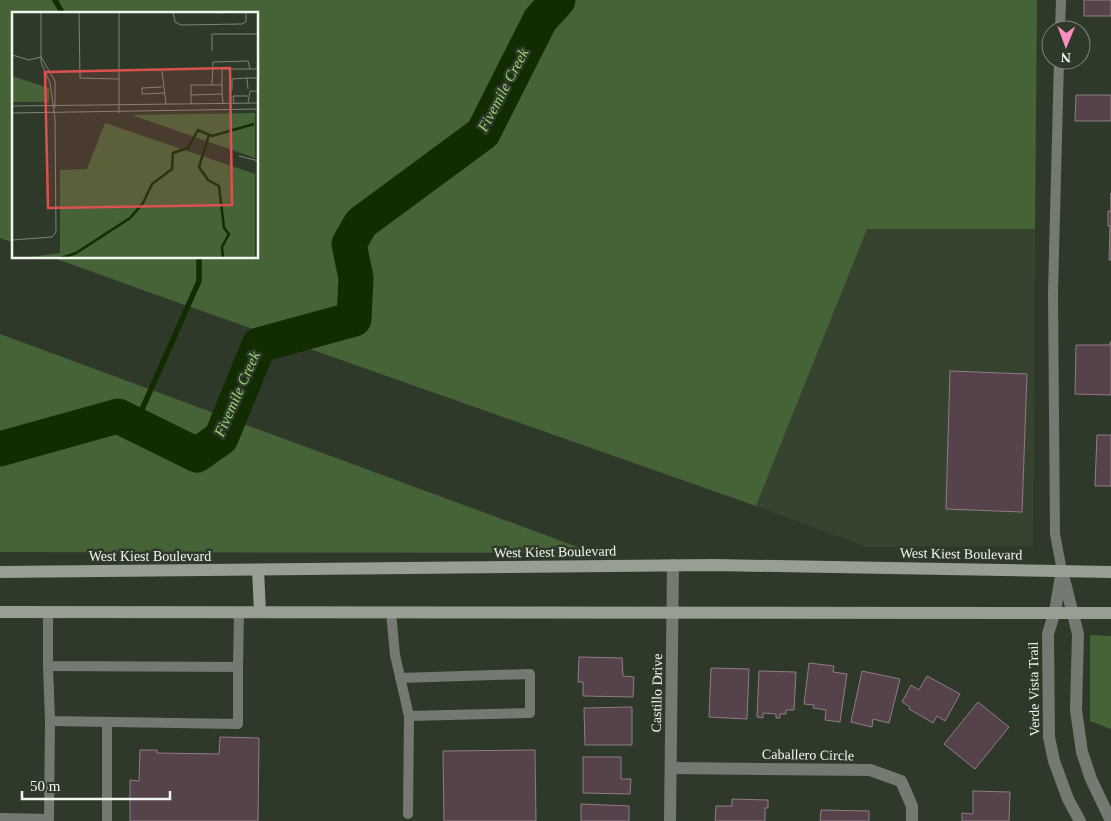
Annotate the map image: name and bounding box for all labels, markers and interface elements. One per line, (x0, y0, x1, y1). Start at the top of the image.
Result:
inset map (12, 12, 259, 259)
north arrow (1041, 20, 1091, 70)
water label: Fivemile Creek (474, 46, 532, 135)
text: N (1061, 50, 1071, 65)
water label: Fivemile Creek (211, 349, 263, 440)
street label: West Kiest Boulevard (494, 543, 616, 561)
street label: West Kiest Boulevard (900, 545, 1022, 563)
street label: West Kiest Boulevard (89, 549, 211, 564)
street label: Verde Vista Trail (1026, 641, 1042, 736)
street label: Castillo Drive (649, 653, 665, 733)
street label: Caballero Circle (762, 747, 854, 763)
scale bar (22, 768, 170, 800)
text: 50 m (30, 778, 61, 794)

